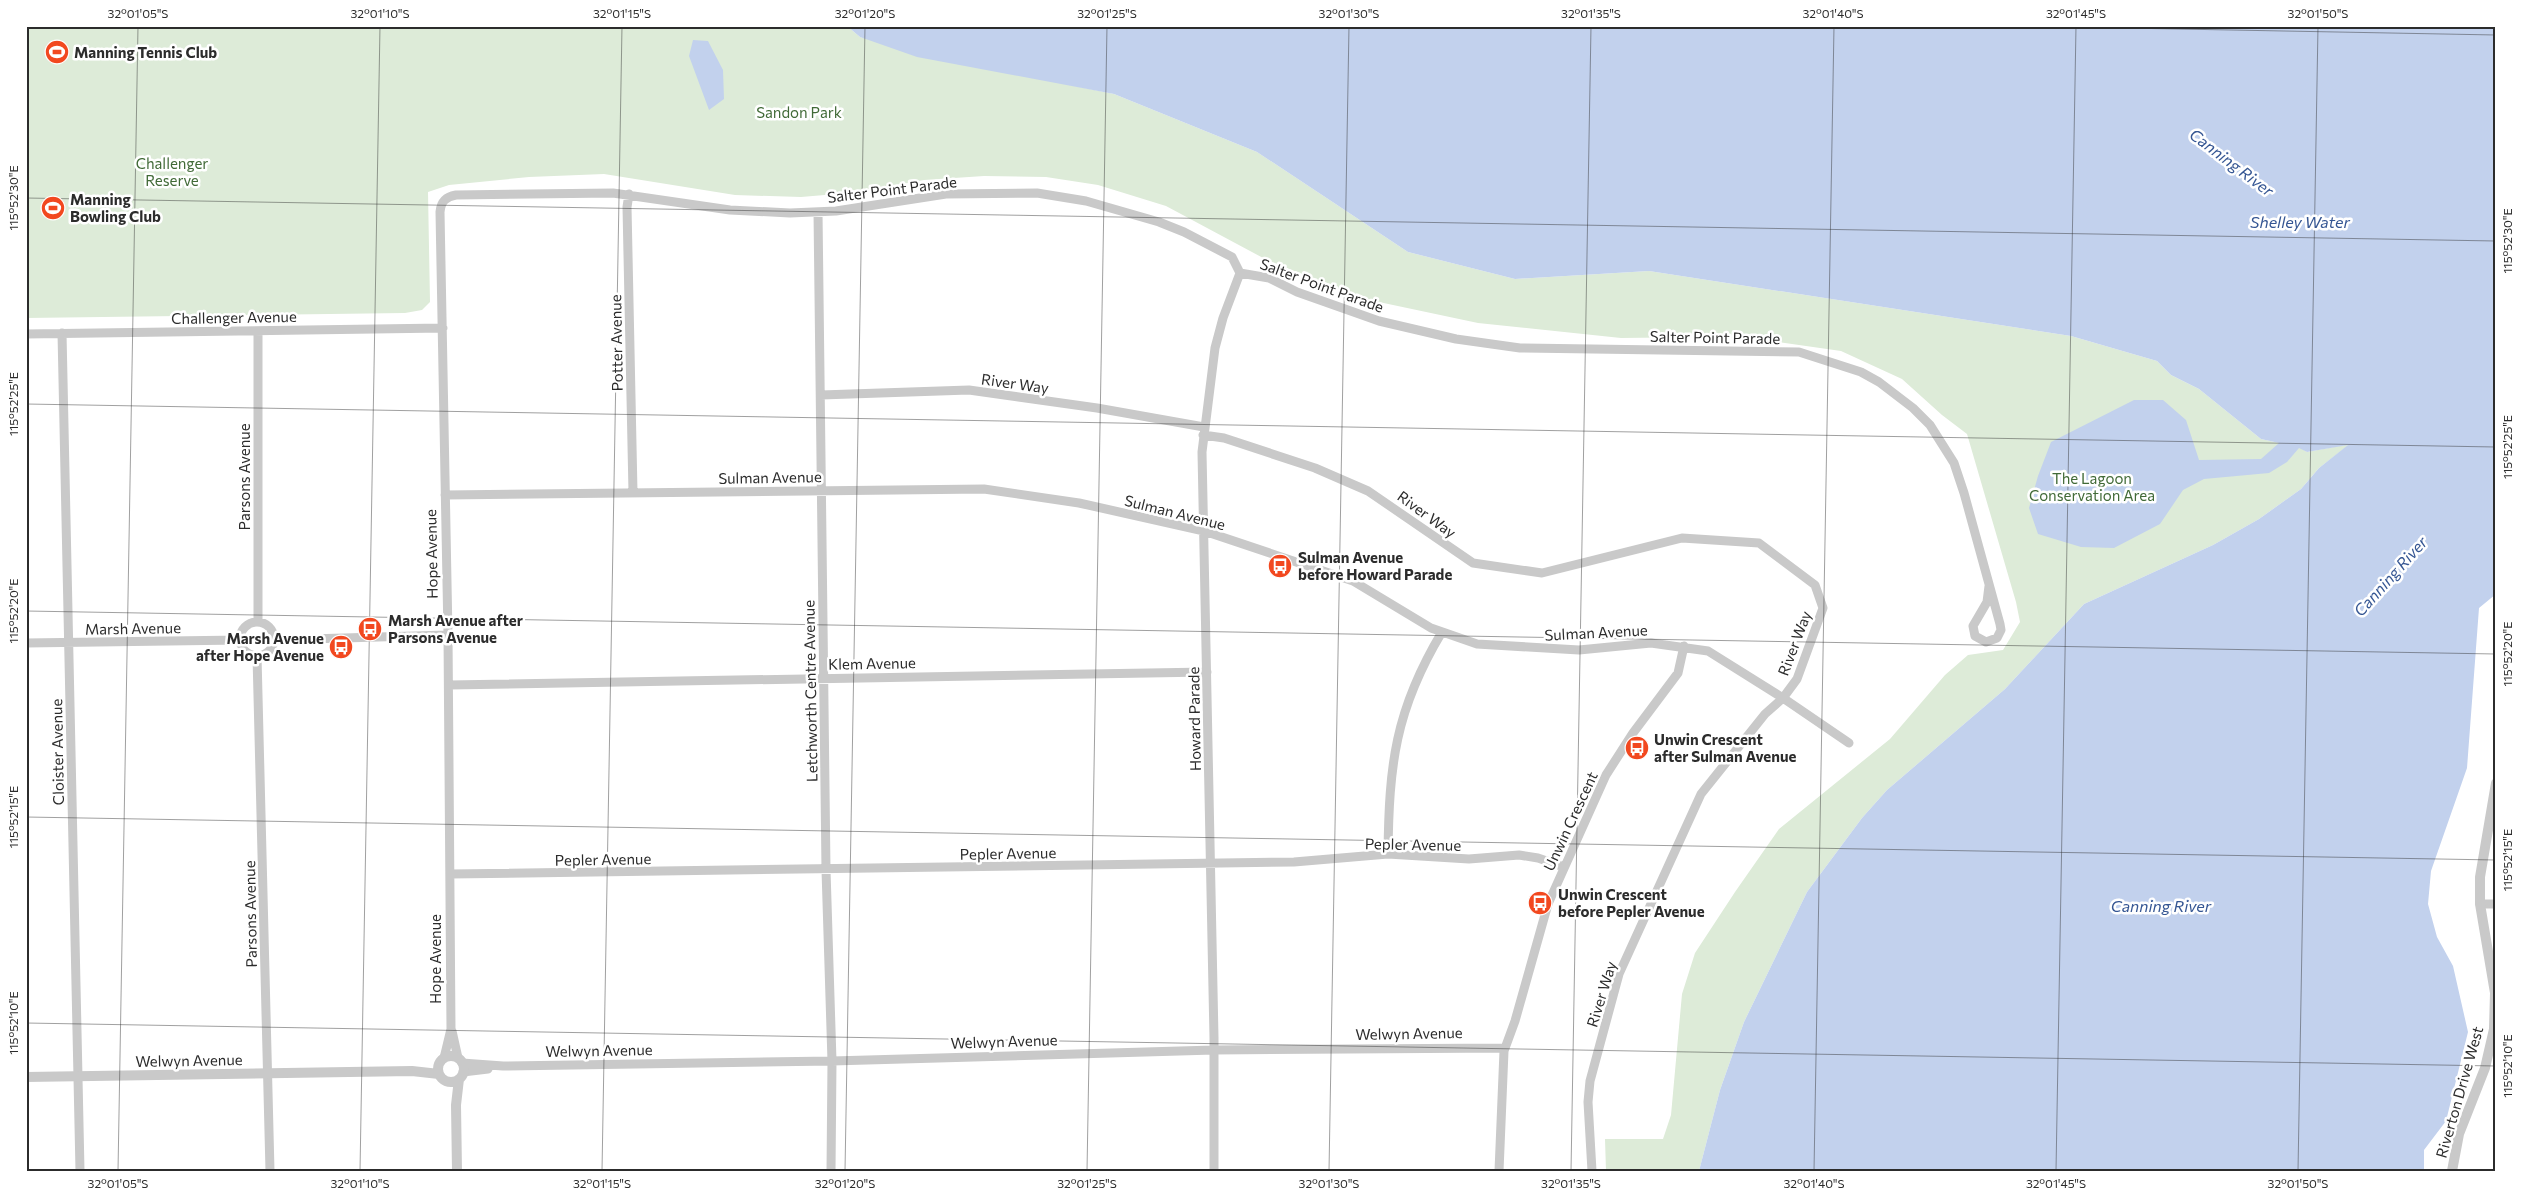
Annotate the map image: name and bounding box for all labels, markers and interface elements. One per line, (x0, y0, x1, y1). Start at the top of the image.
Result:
text: 32°01'05"S (108, 6, 168, 20)
text: 32°01'10"S (350, 6, 410, 20)
text: 32°01'15"S (593, 6, 651, 20)
text: 32°01'20"S (835, 6, 895, 20)
text: 32°01'25"S (1077, 6, 1137, 20)
text: 32°01'30"S (1319, 6, 1379, 20)
text: 32°01'35"S (1561, 6, 1621, 20)
text: 32°01'40"S (1802, 6, 1864, 20)
text: 32°01'45"S (2046, 6, 2106, 20)
text: 32°01'50"S (2288, 6, 2348, 20)
sports icon: Manning Tennis Club (44, 39, 70, 65)
place label: Manning Tennis Club (74, 43, 217, 61)
park label: Sandon Park (756, 103, 842, 121)
water label: Canning River (2186, 124, 2278, 200)
park label: Challenger Reserve (136, 154, 208, 189)
text: 115°52'30"E (6, 165, 20, 231)
street label: Salter Point Parade (826, 172, 958, 206)
place label: Manning Bowling Club (70, 190, 161, 225)
sports icon: Manning Bowling Club (40, 195, 66, 221)
text: 115°52'30"E (2500, 208, 2514, 274)
water label: Shelley Water (2250, 212, 2351, 231)
street label: Salter Point Parade (1258, 254, 1386, 316)
street label: Potter Avenue (606, 294, 626, 392)
street label: Challenger Avenue (171, 307, 297, 327)
street label: Salter Point Parade (1650, 327, 1780, 347)
street label: River Way (980, 369, 1050, 397)
text: 115°52'25"E (6, 372, 20, 436)
text: 115°52'25"E (2500, 415, 2514, 479)
street label: Parsons Avenue (235, 423, 253, 531)
street label: Sulman Avenue (718, 467, 822, 487)
park label: The Lagoon Conservation Area (2029, 469, 2155, 504)
street label: River Way (1394, 487, 1460, 541)
street label: Sulman Avenue (1123, 491, 1227, 533)
street label: Hope Avenue (421, 509, 441, 599)
water label: Canning River (2349, 532, 2431, 620)
place label: Sulman Avenue before Howard Parade (1298, 548, 1452, 583)
bus stop icon: Sulman Avenue before Howard Parade (1267, 553, 1293, 579)
text: 115°52'20"E (6, 579, 20, 643)
street label: Letchworth Centre Avenue (799, 600, 821, 782)
street label: River Way (1773, 608, 1815, 678)
place label: Marsh Avenue after Parsons Avenue (388, 611, 523, 646)
bus stop icon: Marsh Avenue after Parsons Avenue (357, 616, 383, 642)
street label: Marsh Avenue (85, 618, 181, 638)
street label: Sulman Avenue (1544, 620, 1648, 644)
text: 115°52'20"E (2500, 622, 2514, 686)
place label: Marsh Avenue after Hope Avenue (196, 629, 324, 664)
bus stop icon: Marsh Avenue after Hope Avenue (328, 634, 354, 660)
street label: Klem Avenue (828, 653, 916, 673)
street label: Howard Parade (1184, 667, 1204, 771)
street label: Cloister Avenue (47, 699, 67, 805)
place label: Unwin Crescent after Sulman Avenue (1654, 730, 1796, 765)
bus stop icon: Unwin Crescent after Sulman Avenue (1624, 735, 1650, 761)
street label: Unwin Crescent (1539, 768, 1601, 874)
text: 115°52'15"E (6, 786, 20, 848)
text: 115°52'15"E (2500, 829, 2514, 891)
street label: Pepler Avenue (1365, 834, 1462, 854)
street label: Pepler Avenue (960, 843, 1057, 863)
street label: Pepler Avenue (555, 849, 652, 869)
street label: Parsons Avenue (240, 860, 260, 968)
place label: Unwin Crescent before Pepler Avenue (1558, 885, 1705, 920)
bus stop icon: Unwin Crescent before Pepler Avenue (1527, 890, 1553, 916)
water label: Canning River (2111, 896, 2212, 915)
street label: Hope Avenue (426, 914, 444, 1004)
street label: River Way (1582, 959, 1620, 1029)
text: 115°52'10"E (6, 991, 20, 1055)
street label: Welwyn Avenue (1355, 1023, 1463, 1043)
street label: Riverton Drive West (2432, 1024, 2486, 1160)
street label: Welwyn Avenue (950, 1030, 1058, 1052)
text: 115°52'10"E (2500, 1034, 2514, 1098)
street label: Welwyn Avenue (545, 1040, 653, 1060)
street label: Welwyn Avenue (135, 1050, 243, 1070)
text: 32°01'05"S (88, 1176, 148, 1190)
text: 32°01'10"S (330, 1176, 390, 1190)
text: 32°01'15"S (573, 1176, 631, 1190)
text: 32°01'20"S (815, 1176, 875, 1190)
text: 32°01'25"S (1057, 1176, 1117, 1190)
text: 32°01'30"S (1299, 1176, 1359, 1190)
text: 32°01'35"S (1541, 1176, 1601, 1190)
text: 32°01'40"S (1783, 1176, 1845, 1190)
text: 32°01'45"S (2026, 1176, 2086, 1190)
text: 32°01'50"S (2268, 1176, 2328, 1190)

